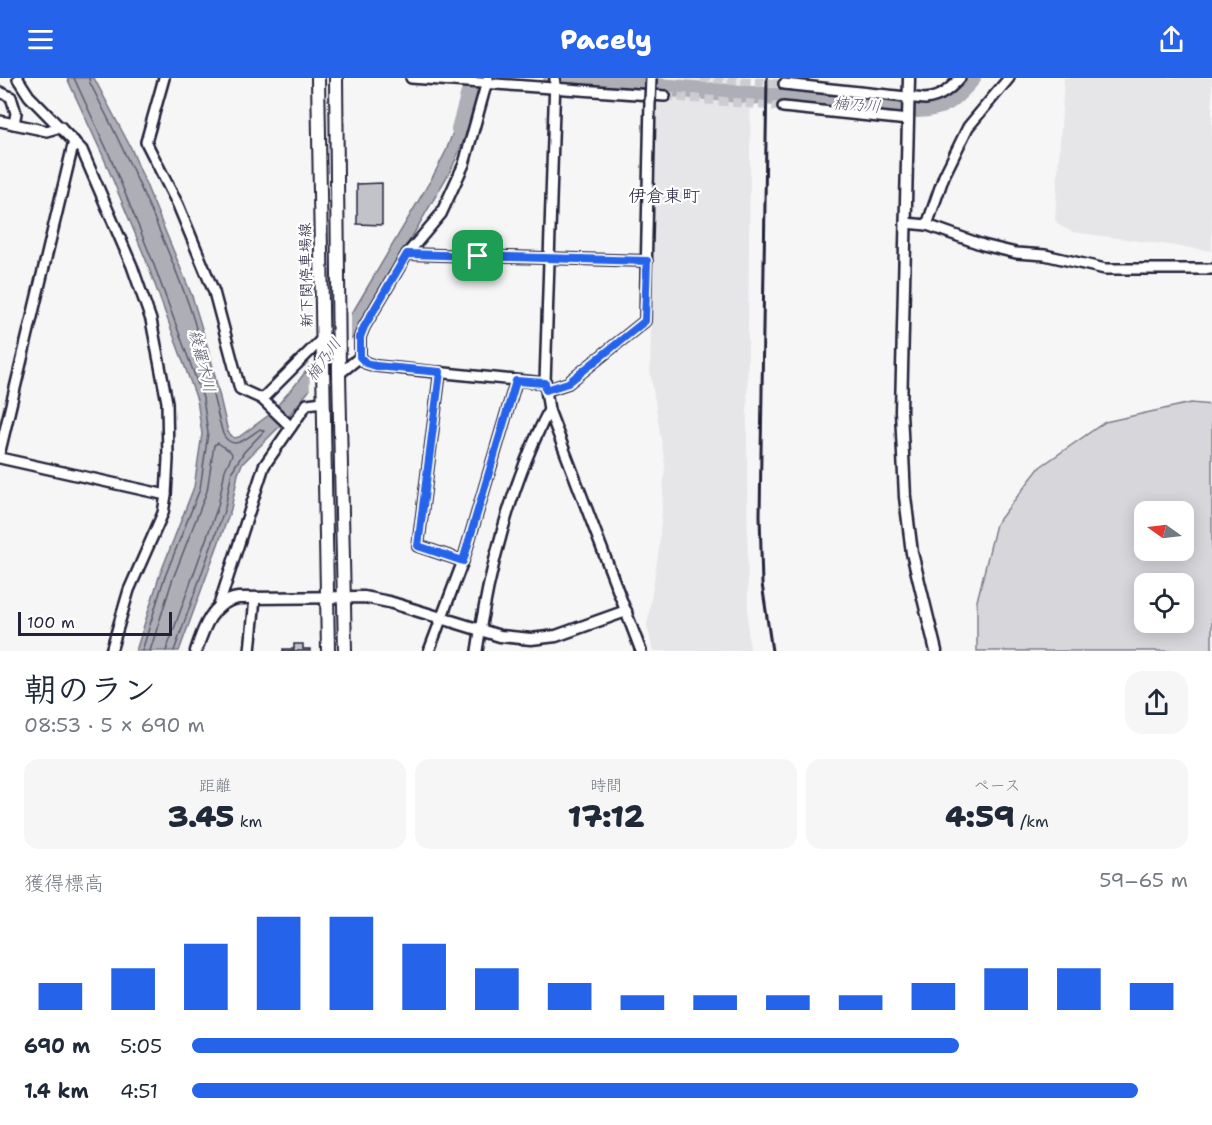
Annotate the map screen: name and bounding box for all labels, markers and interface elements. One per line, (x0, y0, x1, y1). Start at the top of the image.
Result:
text: Pacely (560, 21, 652, 58)
icon: menu (24, 23, 57, 56)
icon: share (1155, 23, 1188, 56)
water label: 楠乃川 (832, 92, 882, 117)
district label: 伊倉東町 (628, 184, 700, 208)
street label: 新下関停車場線 (295, 222, 317, 328)
pin (452, 230, 503, 281)
icon: arrive (461, 239, 494, 272)
water label: 綾羅木川 (185, 328, 220, 395)
water label: 楠乃川 (301, 334, 346, 385)
north arrow (1134, 501, 1194, 561)
map controls (1134, 501, 1194, 633)
button: locate (1134, 573, 1194, 633)
scale bar (18, 609, 172, 636)
text: 100 m (27, 612, 75, 633)
text: 朝のラン (24, 667, 156, 712)
button: share (1125, 671, 1188, 734)
text: 08:53 · 5 × 690 m (24, 712, 205, 738)
text: 距離 (199, 775, 231, 796)
text: 時間 (590, 775, 622, 796)
text: ペース (973, 775, 1021, 796)
text: 3.45 (168, 796, 234, 837)
text: 17:12 (568, 796, 644, 837)
text: 4:59 (945, 796, 1015, 837)
text: km (234, 811, 262, 832)
text: /km (1015, 811, 1049, 832)
text: 59–65 m (1099, 867, 1188, 893)
text: 獲得標高 (24, 870, 104, 896)
text: 690 m (24, 1033, 90, 1059)
text: 5:05 (120, 1033, 162, 1059)
text: 1.4 km (24, 1078, 89, 1104)
text: 4:51 (120, 1078, 158, 1104)

